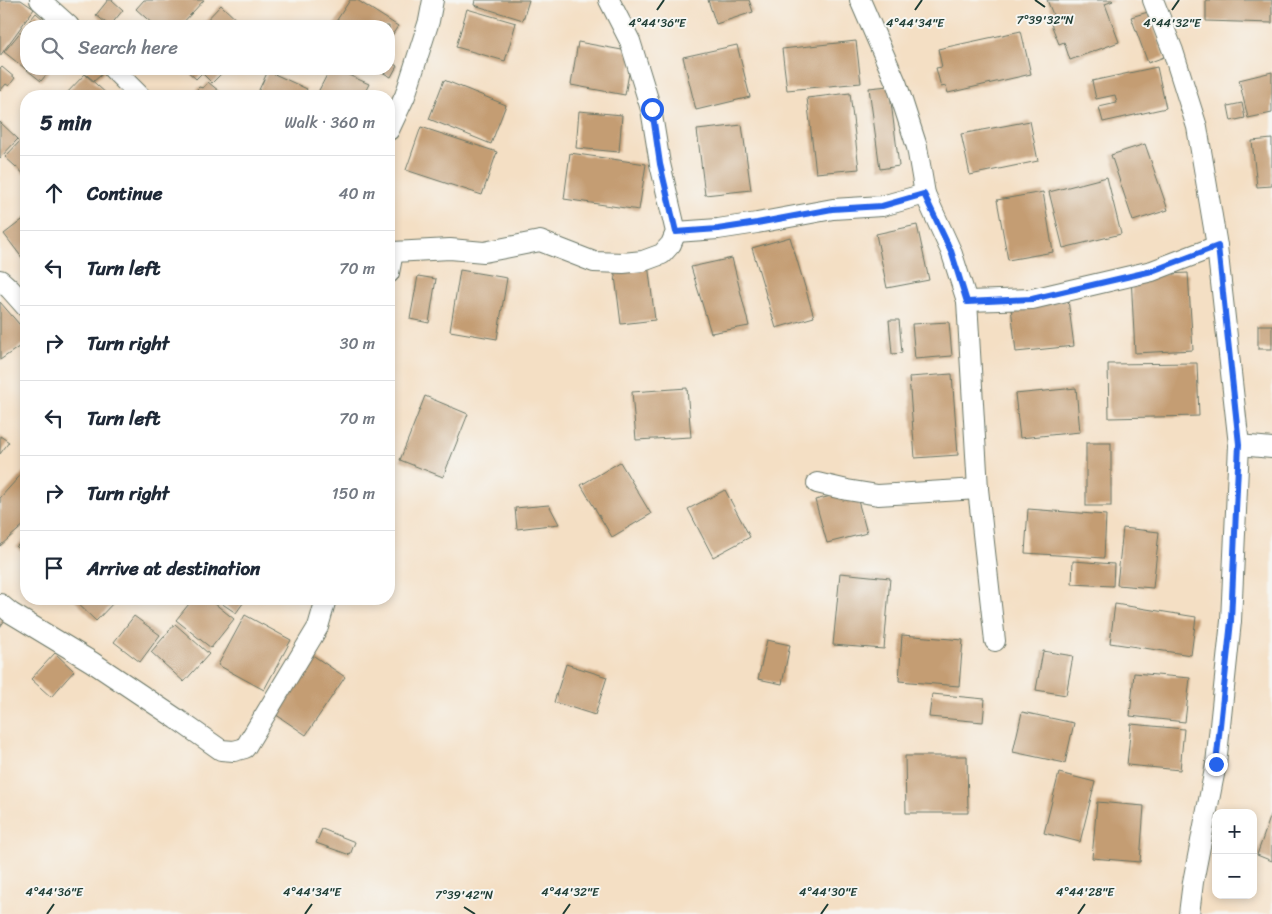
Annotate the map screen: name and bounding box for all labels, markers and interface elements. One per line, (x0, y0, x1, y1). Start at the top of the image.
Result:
text: 7°39'32"N (1016, 9, 1074, 31)
text: 4°44'36"E (628, 12, 687, 34)
text: 4°44'34"E (886, 12, 945, 34)
text: 4°44'32"E (1143, 12, 1202, 34)
search box (20, 20, 395, 75)
text: Search here (78, 31, 178, 64)
icon: search (38, 34, 66, 62)
route start (641, 98, 664, 121)
text: 5 min (40, 104, 92, 142)
text: Walk · 360 m (285, 108, 375, 137)
text: Continue (87, 177, 163, 210)
icon: ahead (40, 179, 68, 207)
text: 40 m (338, 179, 375, 208)
text: Turn left (87, 252, 160, 285)
icon: left (40, 254, 68, 282)
text: 70 m (339, 254, 375, 283)
text: Turn right (87, 327, 169, 360)
icon: right (40, 329, 68, 357)
text: 30 m (340, 329, 375, 358)
text: Turn left (87, 402, 160, 435)
icon: left (40, 404, 68, 432)
text: 70 m (339, 404, 375, 433)
text: Turn right (87, 477, 169, 510)
icon: right (40, 479, 68, 507)
text: 150 m (332, 479, 375, 508)
text: Arrive at destination (87, 552, 260, 585)
icon: arrive (40, 554, 68, 582)
route end (1205, 753, 1228, 776)
map controls (1212, 809, 1257, 899)
button: + (1212, 809, 1257, 854)
button: − (1212, 854, 1257, 899)
text: 4°44'36"E (25, 881, 84, 903)
text: 4°44'34"E (283, 881, 342, 903)
text: 4°44'32"E (541, 881, 600, 903)
text: 4°44'30"E (799, 881, 858, 903)
text: 4°44'28"E (1056, 881, 1115, 903)
text: 7°39'42"N (435, 884, 494, 906)

